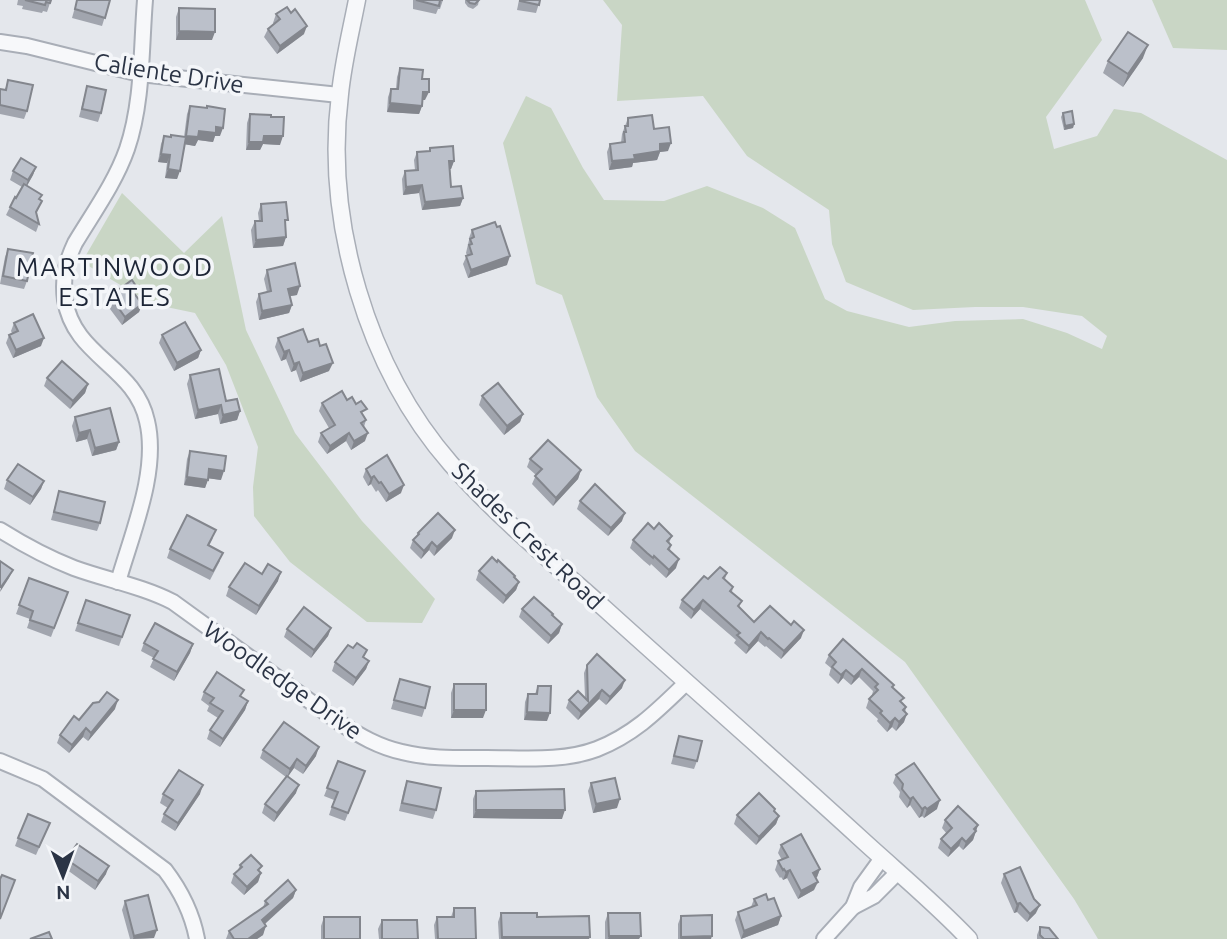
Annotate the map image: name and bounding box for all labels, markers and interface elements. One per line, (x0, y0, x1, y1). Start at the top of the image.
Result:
street label: Caliente Drive (92, 48, 246, 98)
district label: MARTINWOOD ESTATES (16, 252, 214, 311)
street label: Shades Crest Road (447, 457, 609, 615)
street label: Woodledge Drive (199, 615, 367, 745)
north arrow (28, 841, 98, 911)
text: N (56, 882, 71, 904)

